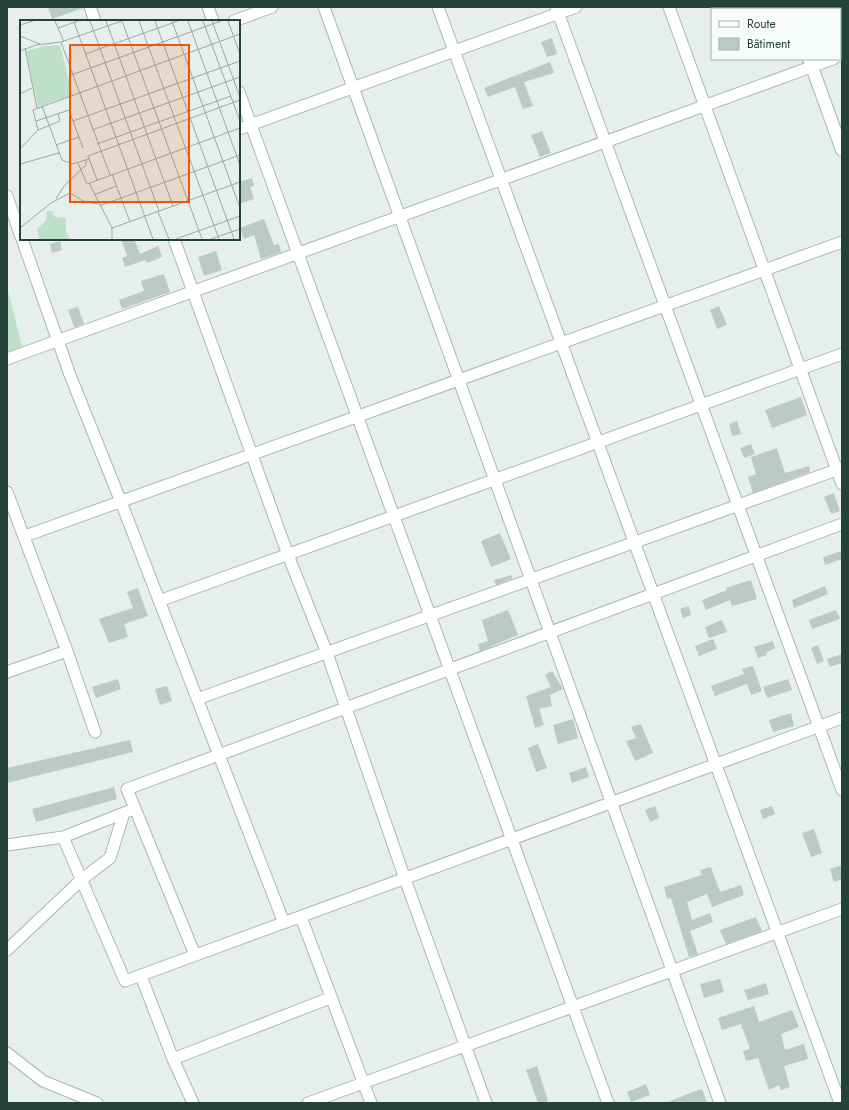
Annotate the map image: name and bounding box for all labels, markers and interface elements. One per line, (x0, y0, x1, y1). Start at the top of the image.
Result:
legend (711, 8, 841, 60)
text: Route (747, 15, 776, 33)
inset map (20, 20, 240, 240)
text: Bâtiment (747, 35, 790, 53)

